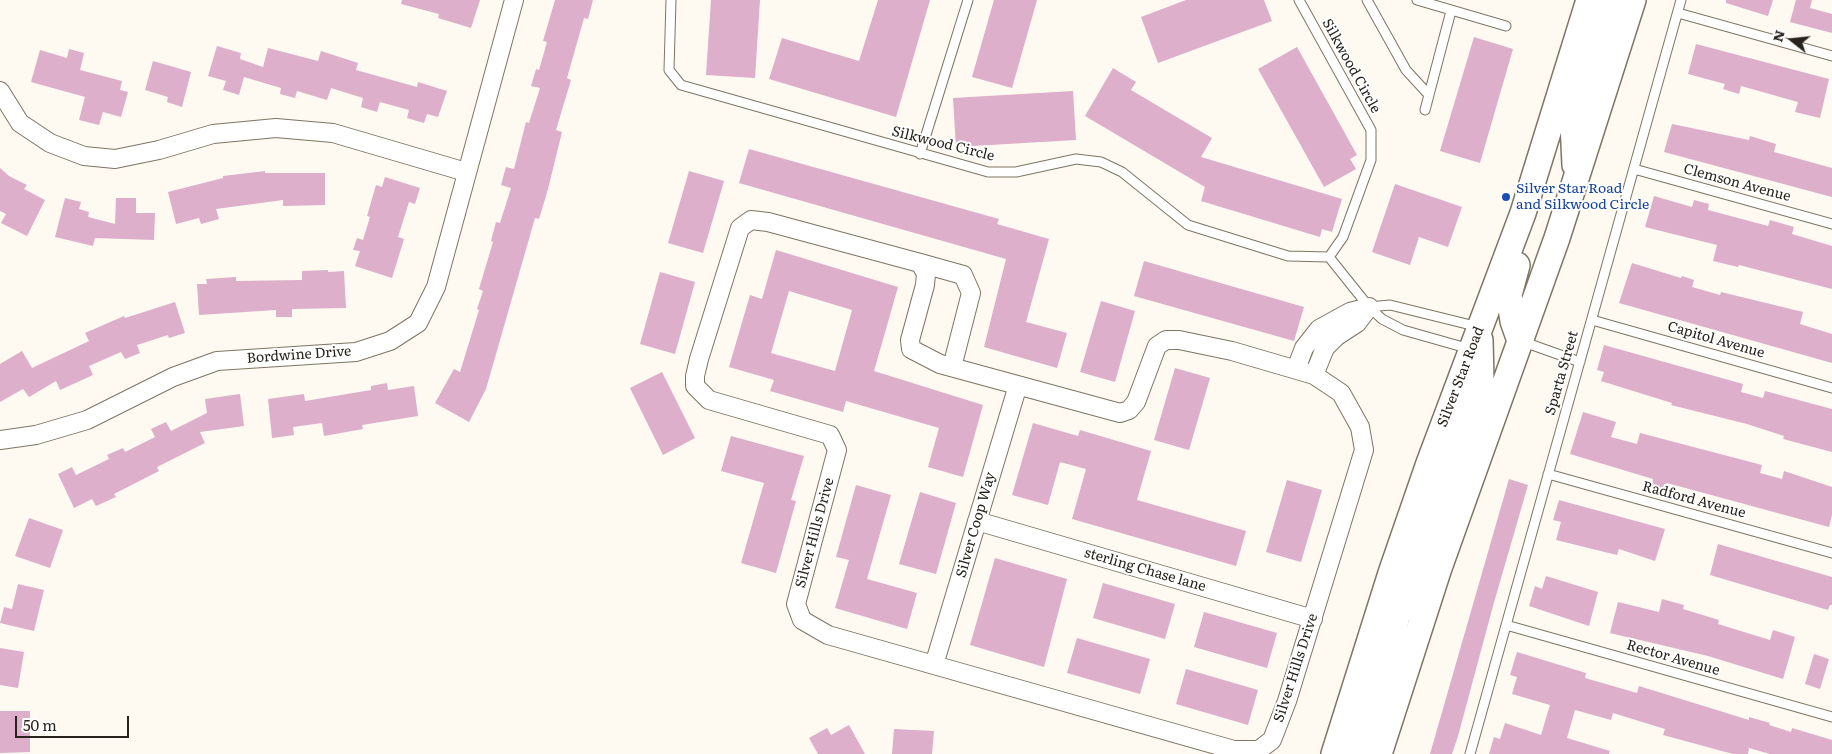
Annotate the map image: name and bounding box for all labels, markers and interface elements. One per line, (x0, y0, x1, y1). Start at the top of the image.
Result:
north arrow (1767, 15, 1817, 65)
street label: Silkwood Circle (1318, 16, 1384, 116)
text: N (1766, 27, 1789, 44)
street label: Silkwood Circle (890, 123, 996, 165)
street label: Clemson Avenue (1682, 161, 1792, 205)
place label: Silver Star Road and Silkwood Circle (1516, 181, 1649, 213)
marker: Silver Star Road and Silkwood Circle (1500, 191, 1512, 203)
street label: Capitol Avenue (1666, 318, 1766, 362)
street label: Silver Star Road (1434, 324, 1488, 430)
street label: Sparta Street (1542, 329, 1582, 417)
street label: Bordwine Drive (246, 343, 352, 367)
street label: Silver Coop Way (953, 470, 999, 580)
street label: Silver Hills Drive (792, 476, 838, 590)
street label: Radford Avenue (1640, 478, 1748, 522)
street label: sterling Chase lane (1082, 545, 1208, 595)
street label: Silver Hills Drive (1270, 611, 1322, 725)
street label: Rector Avenue (1624, 637, 1722, 679)
scale bar (18, 706, 131, 738)
text: 50 m (23, 713, 57, 736)

